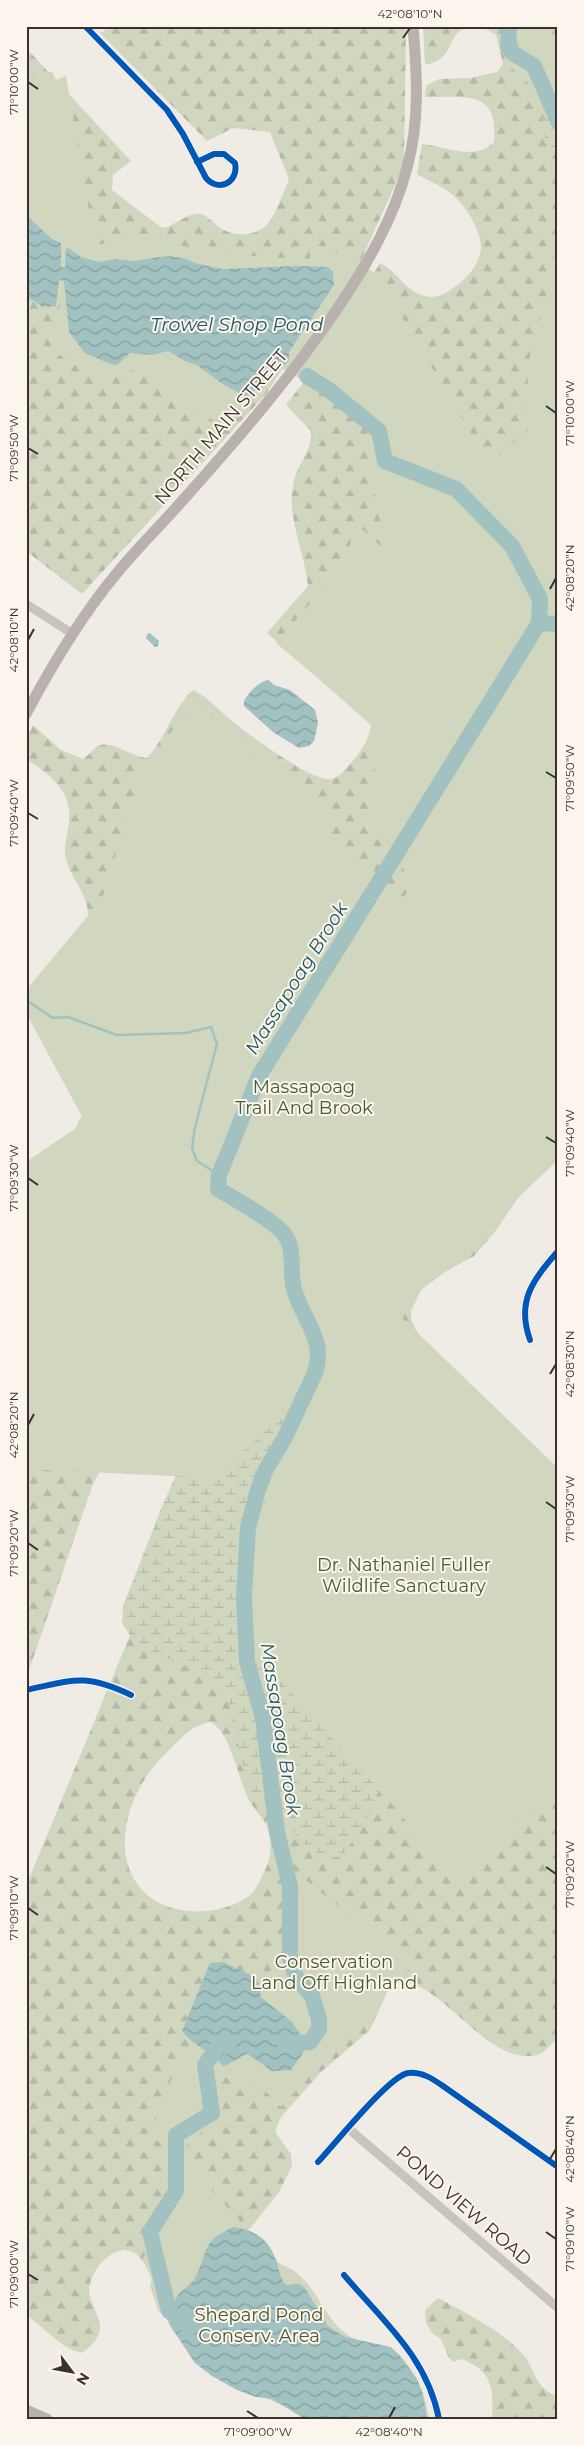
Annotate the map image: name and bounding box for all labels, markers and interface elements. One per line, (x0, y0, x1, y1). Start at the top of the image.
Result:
text: 42°08'10"N (378, 6, 443, 21)
text: 71°10'00"W (6, 49, 21, 115)
water label: Trowel Shop Pond (151, 313, 324, 336)
street label: NORTH MAIN STREET (150, 344, 293, 509)
text: 71°10'00"W (562, 380, 577, 446)
text: 71°09'50"W (6, 414, 21, 482)
text: 42°08'20"N (562, 544, 577, 612)
text: 42°08'10"N (6, 608, 21, 673)
text: 71°09'50"W (562, 744, 577, 812)
text: 71°09'40"W (6, 779, 21, 847)
water label: Massapoag Brook (240, 897, 353, 1059)
park label: Massapoag Trail And Brook (235, 1076, 373, 1119)
text: 71°09'40"W (562, 1109, 577, 1177)
text: 71°09'30"W (6, 1144, 21, 1212)
text: 42°08'30"N (562, 1330, 577, 1398)
text: 42°08'20"N (6, 1391, 21, 1459)
text: 71°09'30"W (562, 1475, 577, 1543)
text: 71°09'20"W (6, 1509, 21, 1577)
park label: Dr. Nathaniel Fuller Wildlife Sanctuary (317, 1554, 491, 1597)
water label: Massapoag Brook (255, 1641, 306, 1818)
text: 71°09'20"W (562, 1840, 577, 1908)
text: 71°09'10"W (6, 1875, 21, 1941)
park label: Conservation Land Off Highland (251, 1951, 417, 1994)
text: 42°08'40"N (562, 2115, 577, 2183)
street label: POND VIEW ROAD (392, 2141, 536, 2271)
text: 71°09'10"W (562, 2206, 577, 2272)
text: 71°09'00"W (6, 2240, 21, 2308)
park label: Shepard Pond Conserv. Area (194, 2304, 324, 2347)
north arrow (48, 2348, 98, 2398)
text: N (72, 2369, 94, 2388)
text: 71°09'00"W (224, 2424, 292, 2439)
text: 42°08'40"N (355, 2424, 423, 2439)

